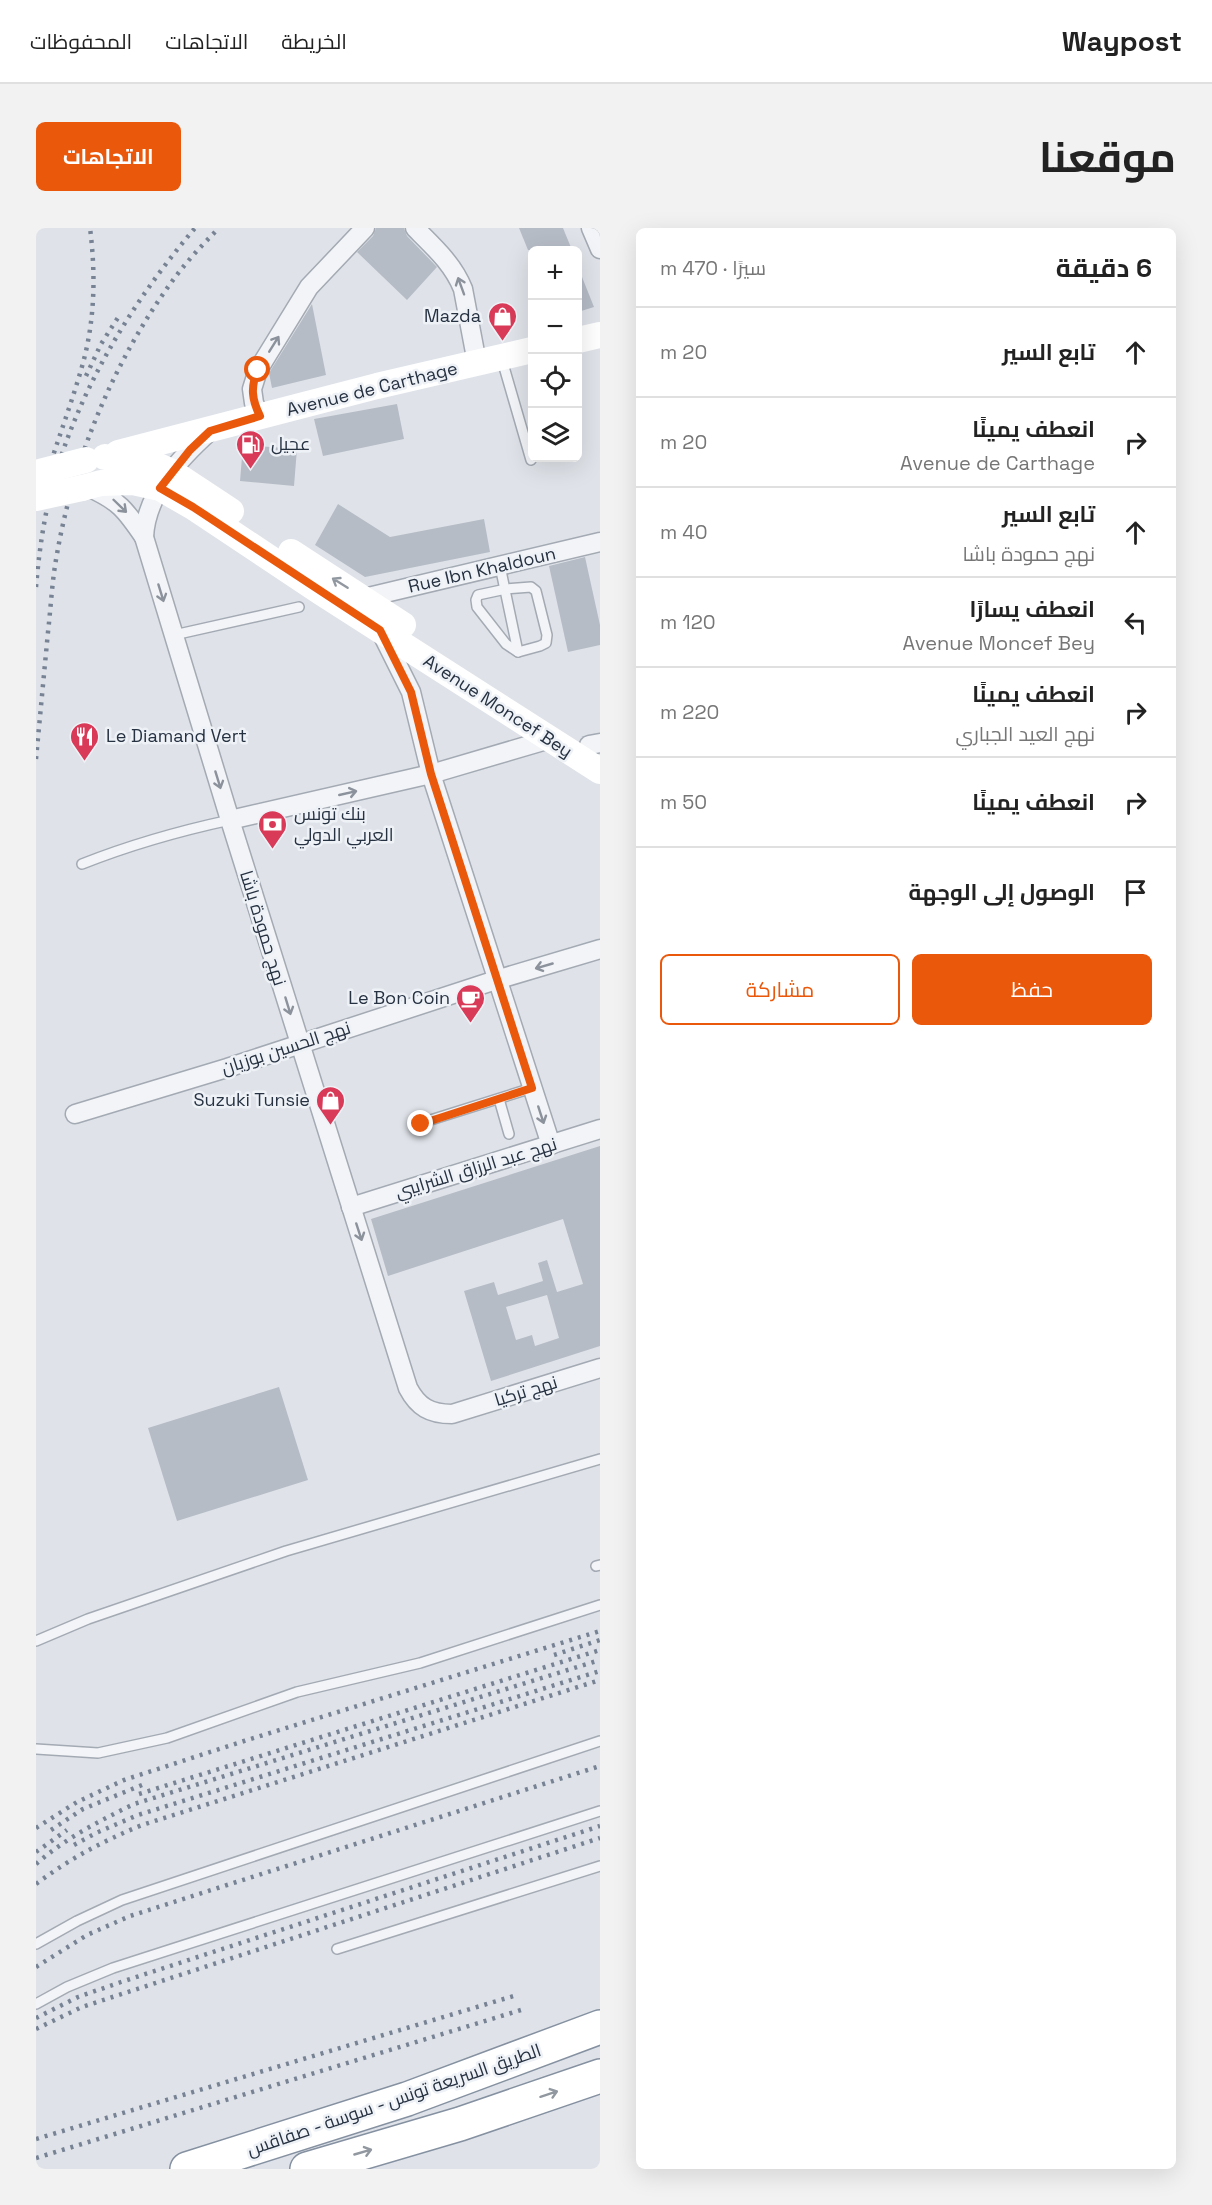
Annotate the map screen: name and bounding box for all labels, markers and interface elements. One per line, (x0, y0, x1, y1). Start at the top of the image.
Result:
text: Waypost (1062, 23, 1182, 59)
text: المحفوظات (30, 28, 132, 55)
text: الاتجاهات (165, 28, 248, 55)
text: الخريطة (281, 28, 347, 55)
button: الاتجاهات (36, 122, 181, 191)
text: موقعنا (1039, 131, 1176, 184)
map controls (528, 246, 582, 462)
button: + (528, 246, 582, 300)
text: 6 دقيقة (1056, 251, 1152, 285)
text: سيرًا · 470 m (660, 255, 766, 281)
one-way arrow (454, 277, 465, 295)
shop icon: Mazda (486, 300, 518, 342)
button: − (528, 300, 582, 354)
place label: Mazda (424, 304, 481, 327)
one-way arrow (268, 336, 280, 353)
icon: ahead (1119, 336, 1152, 369)
text: تابع السير (1002, 338, 1095, 366)
text: 20 m (660, 339, 707, 365)
button: locate (528, 354, 582, 408)
route start (244, 356, 270, 382)
street label: Avenue de Carthage (284, 356, 460, 421)
button: layers (528, 408, 582, 462)
text: انعطف يمينًا (972, 415, 1095, 443)
icon: right (1119, 426, 1152, 459)
fuel station icon: عجيل (234, 428, 266, 470)
text: 20 m (660, 429, 707, 455)
place label: عجيل (271, 432, 310, 455)
text: Avenue de Carthage (900, 450, 1095, 476)
one-way arrow (113, 499, 128, 514)
text: تابع السير (1002, 500, 1095, 528)
icon: ahead (1119, 516, 1152, 549)
text: 40 m (660, 519, 708, 545)
street label: Rue Ibn Khaldoun (406, 541, 558, 598)
text: نهج حمودة باشا (962, 541, 1095, 567)
one-way arrow (332, 576, 349, 588)
one-way arrow (156, 583, 167, 602)
text: انعطف يسارًا (969, 595, 1095, 623)
icon: left (1119, 606, 1152, 639)
text: 120 m (660, 609, 716, 635)
text: Avenue Moncef Bey (903, 630, 1095, 656)
street label: Avenue Moncef Bey (419, 649, 577, 762)
text: انعطف يمينًا (972, 680, 1095, 708)
icon: right (1119, 696, 1152, 729)
text: 220 m (660, 699, 719, 725)
restaurant icon: Le Diamand Vert (69, 720, 101, 762)
text: نهج العيد الجباري (956, 721, 1095, 747)
place label: Le Diamand Vert (106, 724, 247, 747)
one-way arrow (213, 770, 224, 789)
icon: right (1119, 786, 1152, 819)
one-way arrow (338, 787, 357, 798)
text: انعطف يمينًا (972, 788, 1095, 816)
text: 50 m (660, 789, 707, 815)
place label: بنك تونس العربي الدولي (294, 802, 394, 849)
bank icon: بنك تونس العربي الدولي (257, 808, 289, 850)
street label: نهج حمودة باشا (234, 867, 292, 989)
icon: arrive (1119, 876, 1152, 909)
text: الوصول إلى الوجهة (909, 878, 1095, 906)
button: مشاركة (660, 954, 900, 1025)
button: حفظ (912, 954, 1152, 1025)
one-way arrow (535, 961, 554, 972)
cafe icon: Le Bon Coin (455, 982, 487, 1024)
place label: Le Bon Coin (348, 986, 450, 1009)
one-way arrow (283, 996, 294, 1015)
street label: نهج الحسين بوزيان (218, 1016, 354, 1080)
shop icon: Suzuki Tunsie (315, 1084, 347, 1126)
place label: Suzuki Tunsie (193, 1088, 310, 1111)
one-way arrow (536, 1105, 547, 1124)
route end (407, 1110, 433, 1136)
street label: نهج عبد الرزاق الشرايبي (392, 1132, 560, 1206)
one-way arrow (354, 1222, 365, 1241)
street label: نهج تركيا (492, 1370, 560, 1412)
street label: الطريق السريعة تونس - سوسة - صفاقس (244, 2038, 544, 2162)
one-way arrow (539, 2088, 558, 2099)
one-way arrow (353, 2146, 372, 2157)

